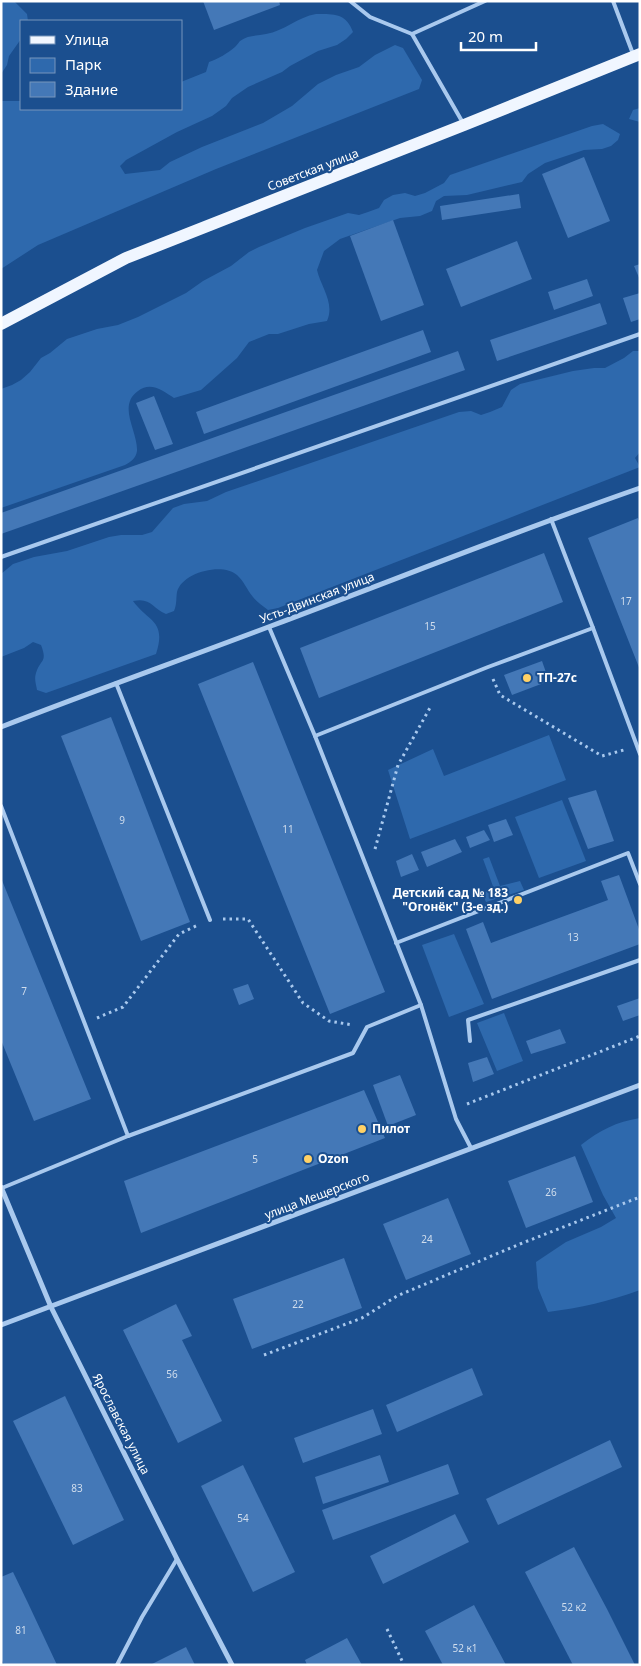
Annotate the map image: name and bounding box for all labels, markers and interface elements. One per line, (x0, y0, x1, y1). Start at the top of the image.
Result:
legend (20, 20, 182, 110)
scale bar (461, 20, 536, 52)
text: 20 m (468, 26, 503, 46)
text: Улица (65, 29, 109, 49)
text: Парк (65, 54, 101, 74)
text: Здание (65, 79, 118, 99)
street label: Советская улица (265, 144, 361, 195)
street label: Усть-Двинская улица (257, 568, 377, 627)
house number: 17 (620, 594, 632, 608)
house number: 15 (424, 619, 436, 633)
place label: ТП-27c (537, 669, 577, 686)
marker: ТП-27c (521, 672, 533, 684)
house number: 9 (119, 813, 125, 827)
house number: 11 (282, 822, 294, 836)
place label: Детский сад № 183 "Огонёк" (3-е зд.) (393, 884, 508, 915)
marker: Детский сад № 183 "Огонёк" (3-е зд.) (512, 894, 524, 906)
house number: 13 (567, 930, 579, 944)
house number: 7 (21, 984, 27, 998)
place label: Пилот (372, 1120, 410, 1137)
marker: Пилот (356, 1123, 368, 1135)
place label: Ozon (318, 1150, 349, 1167)
house number: 5 (252, 1152, 258, 1166)
marker: Ozon (302, 1153, 314, 1165)
street label: улица Мещерского (262, 1168, 372, 1223)
house number: 26 (545, 1185, 557, 1199)
house number: 24 (421, 1232, 433, 1246)
house number: 22 (292, 1297, 304, 1311)
house number: 56 (166, 1367, 178, 1381)
street label: Ярославская улица (89, 1370, 154, 1477)
house number: 83 (71, 1481, 83, 1495)
house number: 54 (237, 1511, 249, 1525)
house number: 52 к2 (561, 1600, 587, 1614)
house number: 81 (15, 1623, 27, 1637)
house number: 52 к1 (452, 1641, 478, 1655)

